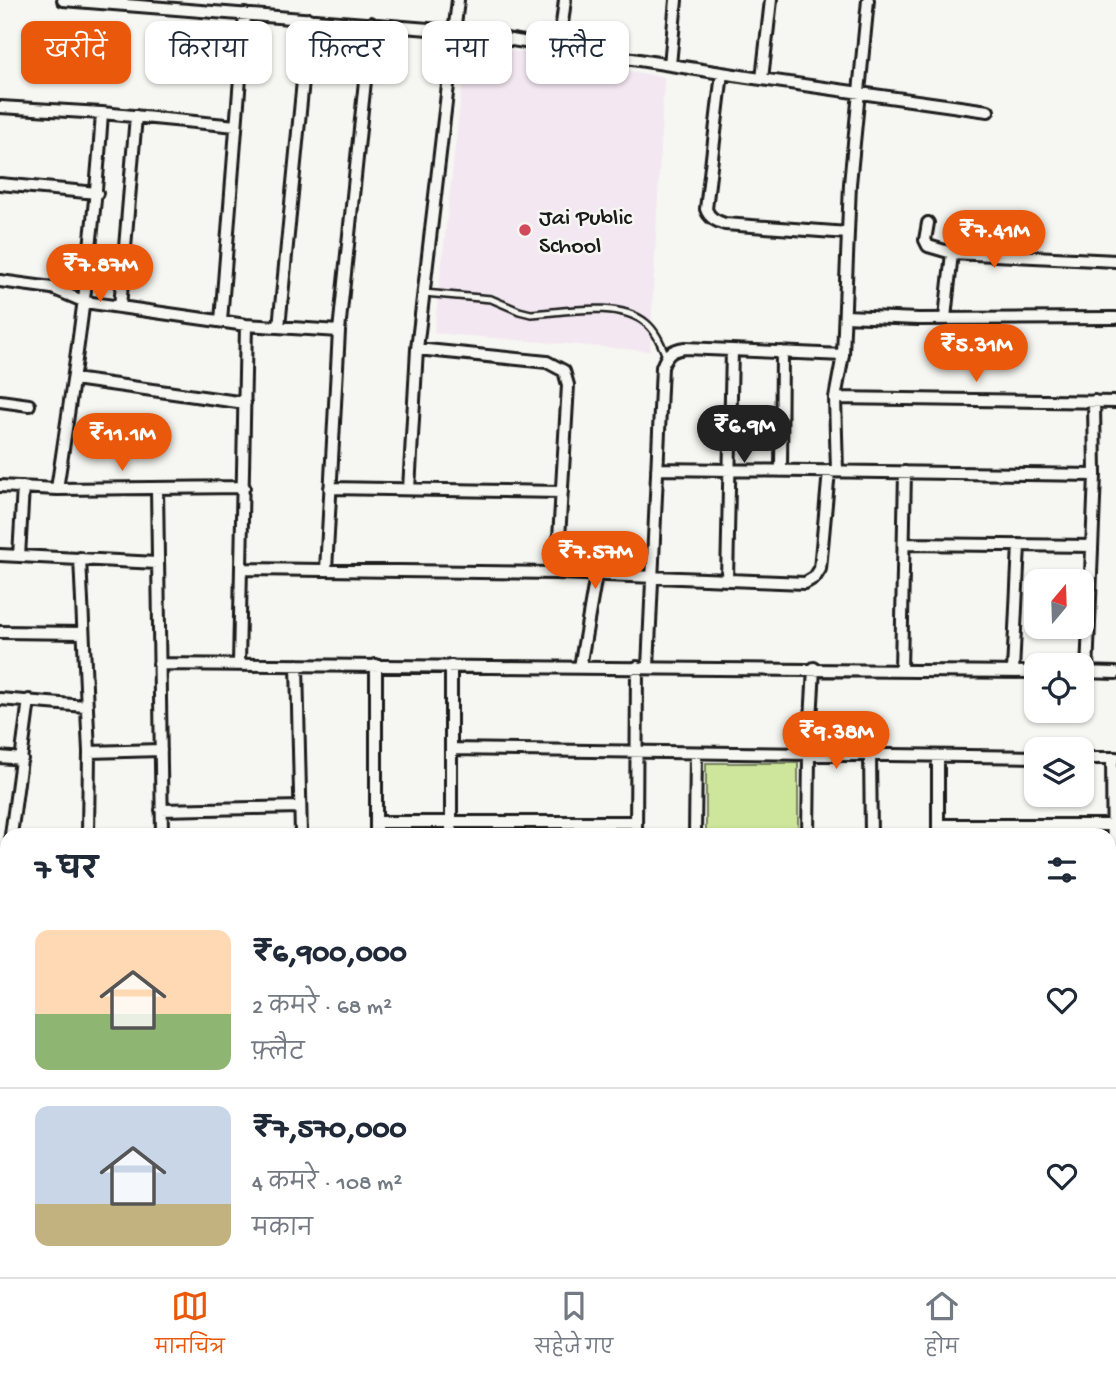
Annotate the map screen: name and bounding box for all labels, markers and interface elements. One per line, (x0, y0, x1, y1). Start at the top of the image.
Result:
chip: खरीदें (21, 21, 131, 84)
chip: किराया (145, 21, 272, 84)
chip: फ़िल्टर (286, 21, 408, 84)
chip: नया (422, 21, 512, 84)
chip: फ़्लैट (526, 21, 629, 84)
place label: Jai Public School (539, 205, 633, 262)
pin: ₹7.41M (937, 210, 1051, 270)
text: ₹7.41M (958, 219, 1030, 246)
marker: Jai Public School (517, 222, 533, 238)
pin: ₹7.87M (43, 244, 157, 304)
text: ₹7.87M (62, 253, 138, 280)
pin: ₹5.31M (919, 324, 1033, 384)
text: ₹5.31M (940, 333, 1012, 360)
pin: ₹6.9M (695, 406, 793, 465)
pin: ₹11.1M (65, 414, 179, 473)
text: ₹6.9M (713, 414, 775, 441)
text: ₹11.1M (89, 422, 155, 449)
pin: ₹7.57M (538, 532, 652, 591)
text: ₹7.57M (558, 540, 632, 567)
north arrow (1024, 569, 1094, 639)
map controls (1024, 569, 1094, 807)
button: locate (1024, 653, 1094, 723)
pin: ₹9.38M (779, 712, 893, 771)
text: ₹9.38M (798, 720, 874, 747)
button: layers (1024, 737, 1094, 807)
icon: filters (1043, 851, 1081, 889)
text: 7 घर (35, 855, 98, 890)
text: ₹6,900,000 (252, 938, 407, 973)
icon: home (91, 958, 175, 1042)
icon: heart (1043, 981, 1081, 1019)
text: 2 कमरे · 68 m² (252, 995, 392, 1022)
text: फ़्लैट (252, 1041, 304, 1068)
text: ₹7,570,000 (252, 1114, 407, 1149)
icon: home (91, 1134, 175, 1218)
icon: heart (1043, 1157, 1081, 1195)
text: 4 कमरे · 108 m² (252, 1171, 402, 1198)
text: मकान (252, 1217, 313, 1244)
tab: मानचित्र (155, 1287, 225, 1367)
tab: सहेजे गए (535, 1287, 613, 1367)
tab: होम (923, 1287, 961, 1367)

